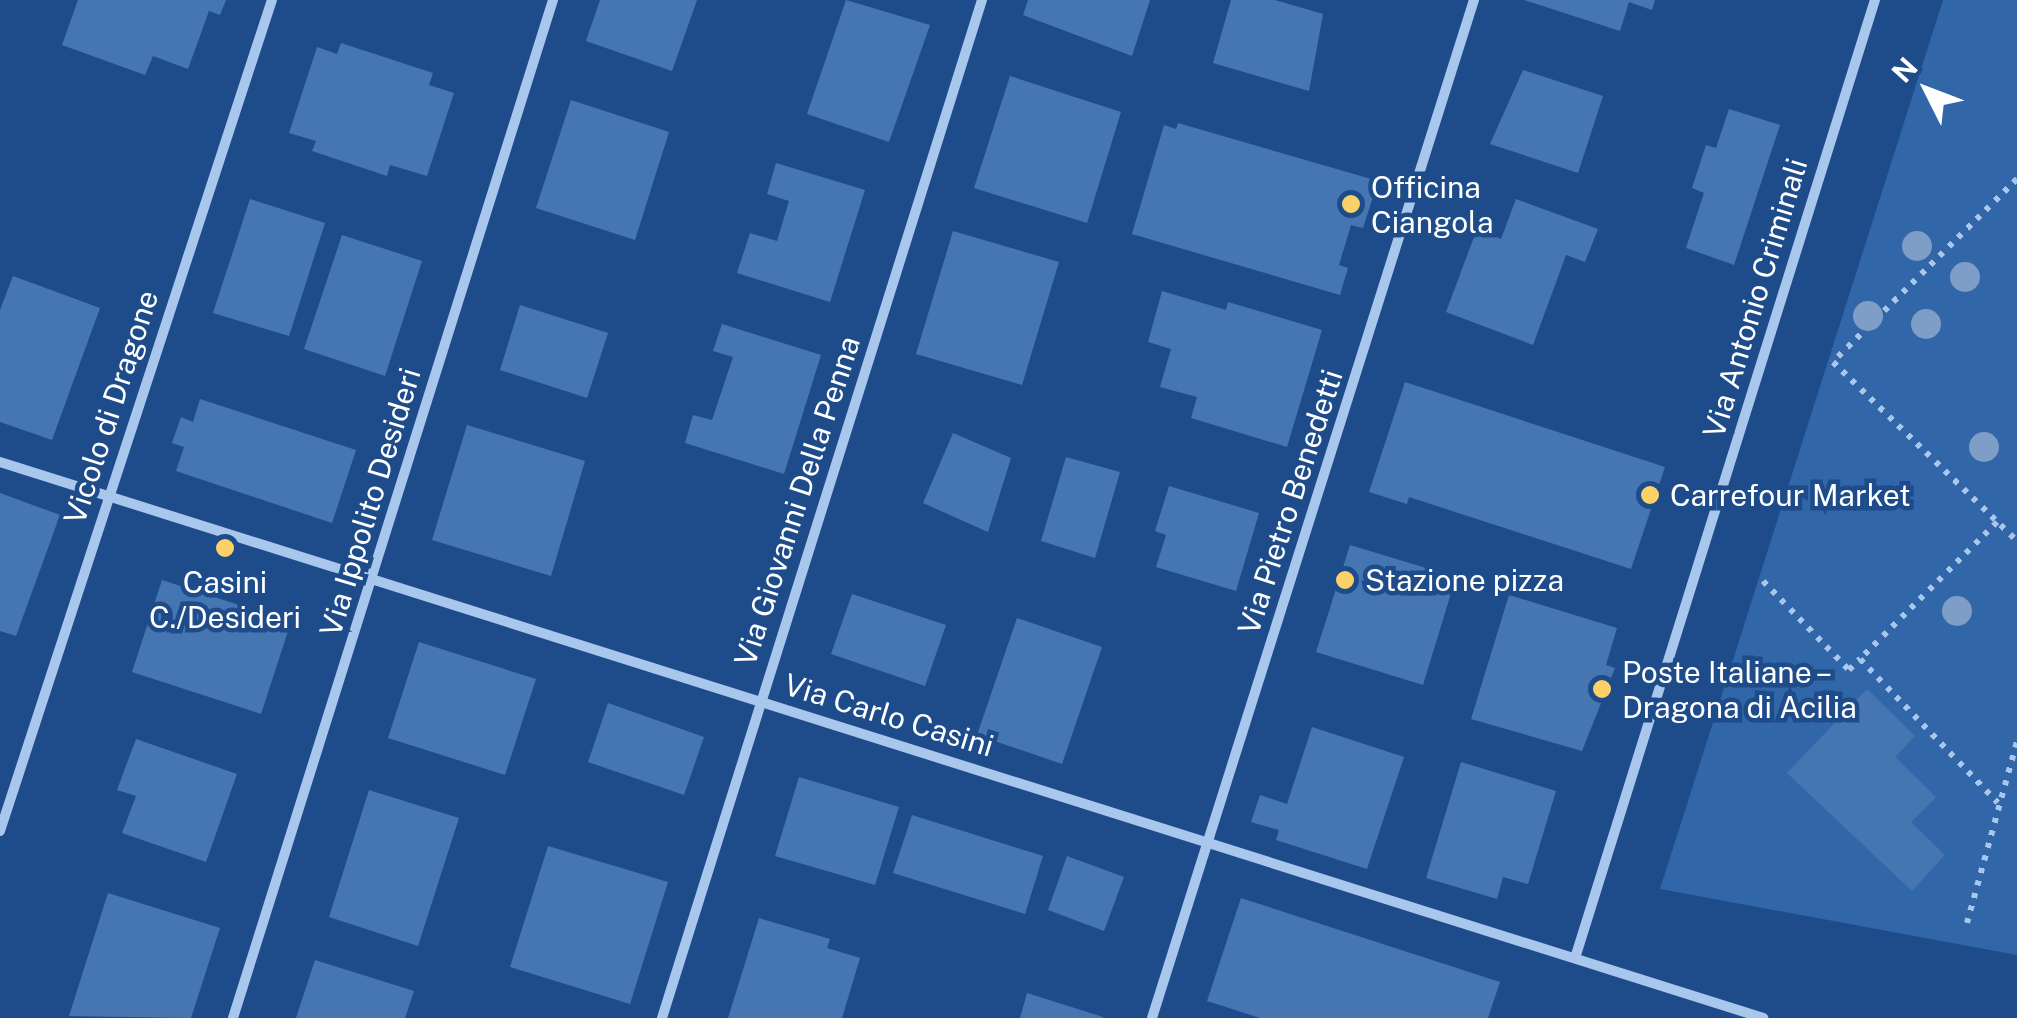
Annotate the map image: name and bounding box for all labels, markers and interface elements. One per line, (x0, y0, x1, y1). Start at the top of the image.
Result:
north arrow (1877, 40, 1977, 140)
text: N (1885, 50, 1924, 89)
street label: Via Antonio Criminali (1695, 154, 1815, 442)
place label: Officina Ciangola (1371, 169, 1494, 240)
marker: Officina Ciangola (1340, 193, 1362, 215)
street label: Vicolo di Dragone (56, 285, 166, 529)
street label: Via Giovanni Della Penna (727, 332, 867, 670)
street label: Via Ippolito Desideri (312, 363, 428, 641)
street label: Via Pietro Benedetti (1230, 365, 1350, 639)
place label: Carrefour Market (1670, 477, 1911, 513)
marker: Carrefour Market (1639, 484, 1661, 506)
marker: Casini C./Desideri (214, 537, 236, 559)
place label: Stazione pizza (1365, 562, 1564, 598)
place label: Casini C./Desideri (149, 564, 301, 634)
marker: Stazione pizza (1334, 569, 1356, 591)
place label: Poste Italiane – Dragona di Acilia (1622, 654, 1857, 724)
street label: Via Carlo Casini (780, 666, 998, 764)
marker: Poste Italiane – Dragona di Acilia (1591, 678, 1613, 700)

